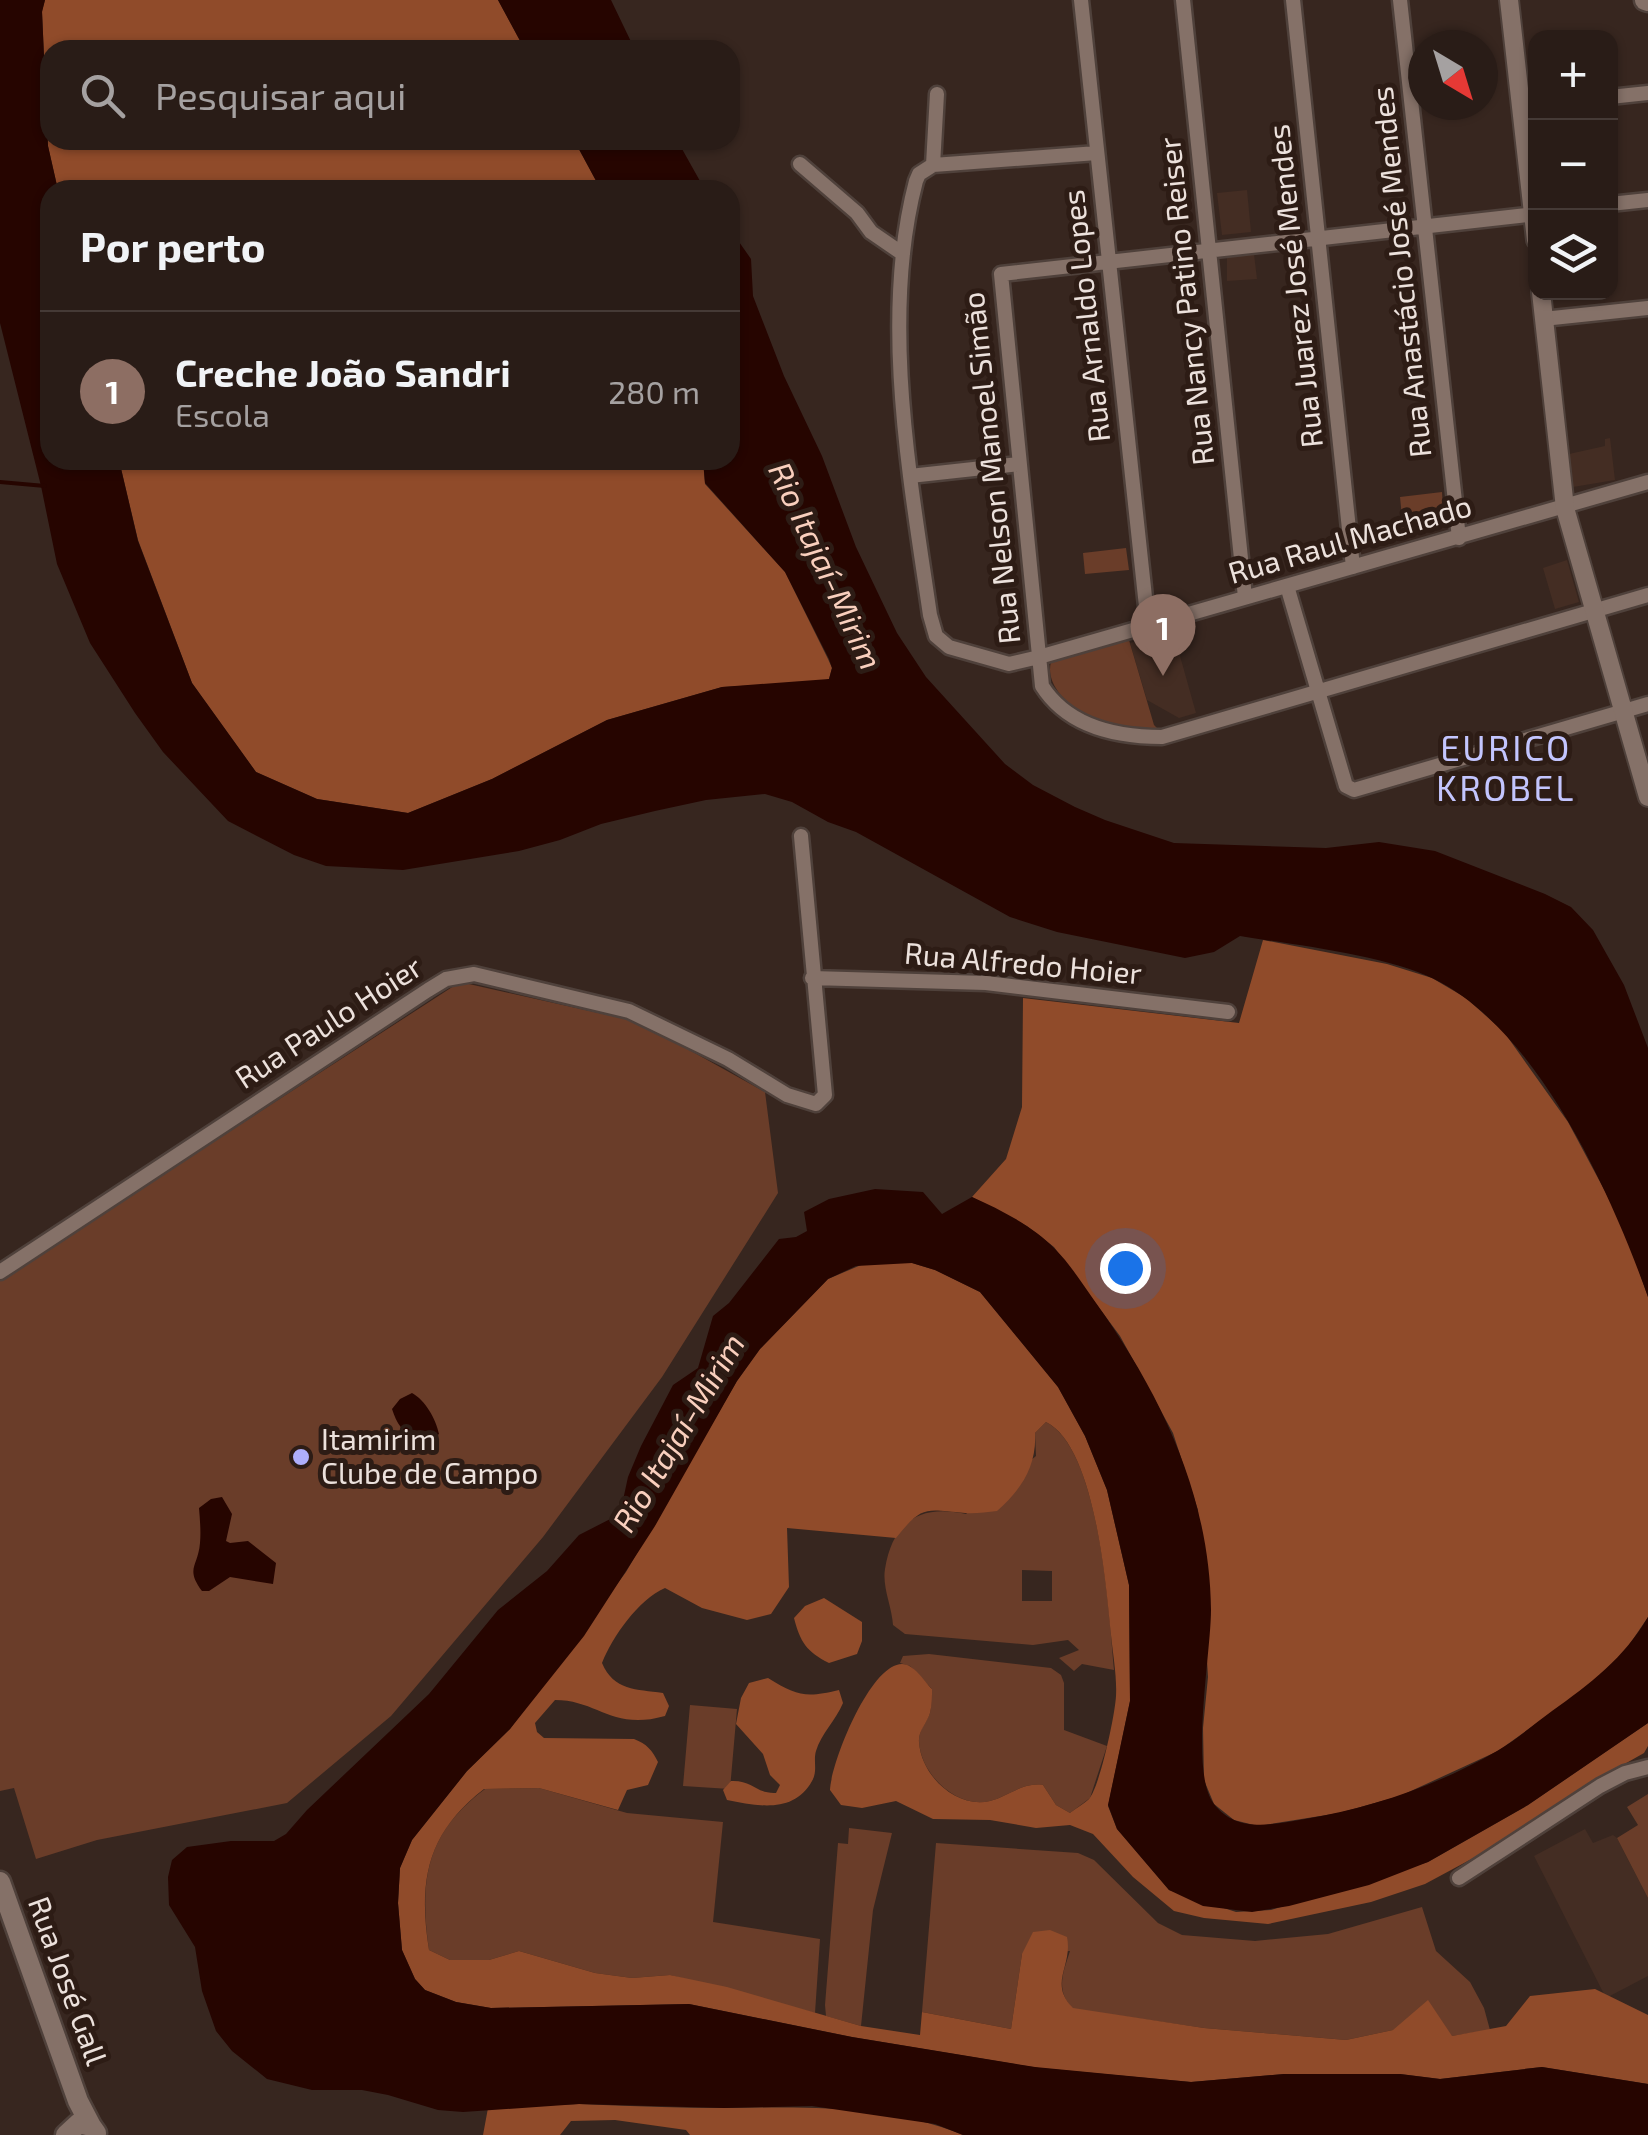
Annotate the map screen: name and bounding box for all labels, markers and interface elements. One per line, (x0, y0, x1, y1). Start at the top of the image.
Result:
north arrow (1408, 30, 1498, 120)
map controls (1528, 30, 1618, 300)
button: + (1528, 30, 1618, 120)
search box (40, 40, 740, 150)
icon: search (75, 68, 130, 123)
text: Pesquisar aqui (155, 72, 406, 118)
street label: Rua Anastácio José Mendes (1363, 85, 1437, 459)
button: − (1528, 120, 1618, 210)
street label: Rua Juarez José Mendes (1259, 123, 1329, 450)
street label: Rua Nancy Patino Reiser (1150, 135, 1220, 467)
street label: Rua Arnaldo Lopes (1054, 188, 1116, 444)
button: layers (1528, 210, 1618, 300)
text: Por perto (80, 220, 266, 270)
street label: Rua Nelson Manoel Simão (954, 290, 1026, 646)
text: Creche João Sandri (175, 349, 511, 395)
text: 1 (106, 372, 119, 410)
text: 280 m (608, 372, 700, 410)
text: Escola (175, 395, 270, 433)
water label: Rio Itajaí-Mirim (761, 455, 891, 675)
street label: Rua Raul Machado (1224, 486, 1475, 590)
pin: 1 (1130, 594, 1196, 676)
district label: EURICO KROBEL (1436, 726, 1576, 808)
street label: Rua Alfredo Hoier (903, 934, 1143, 990)
street label: Rua Paulo Hoier (228, 948, 428, 1095)
your location (1100, 1243, 1151, 1294)
water label: Rio Itajaí-Mirim (603, 1326, 752, 1538)
place label: Itamirim Clube de Campo (321, 1420, 538, 1490)
marker: Itamirim Clube de Campo (290, 1446, 312, 1468)
street label: Rua José Gall (22, 1891, 116, 2070)

